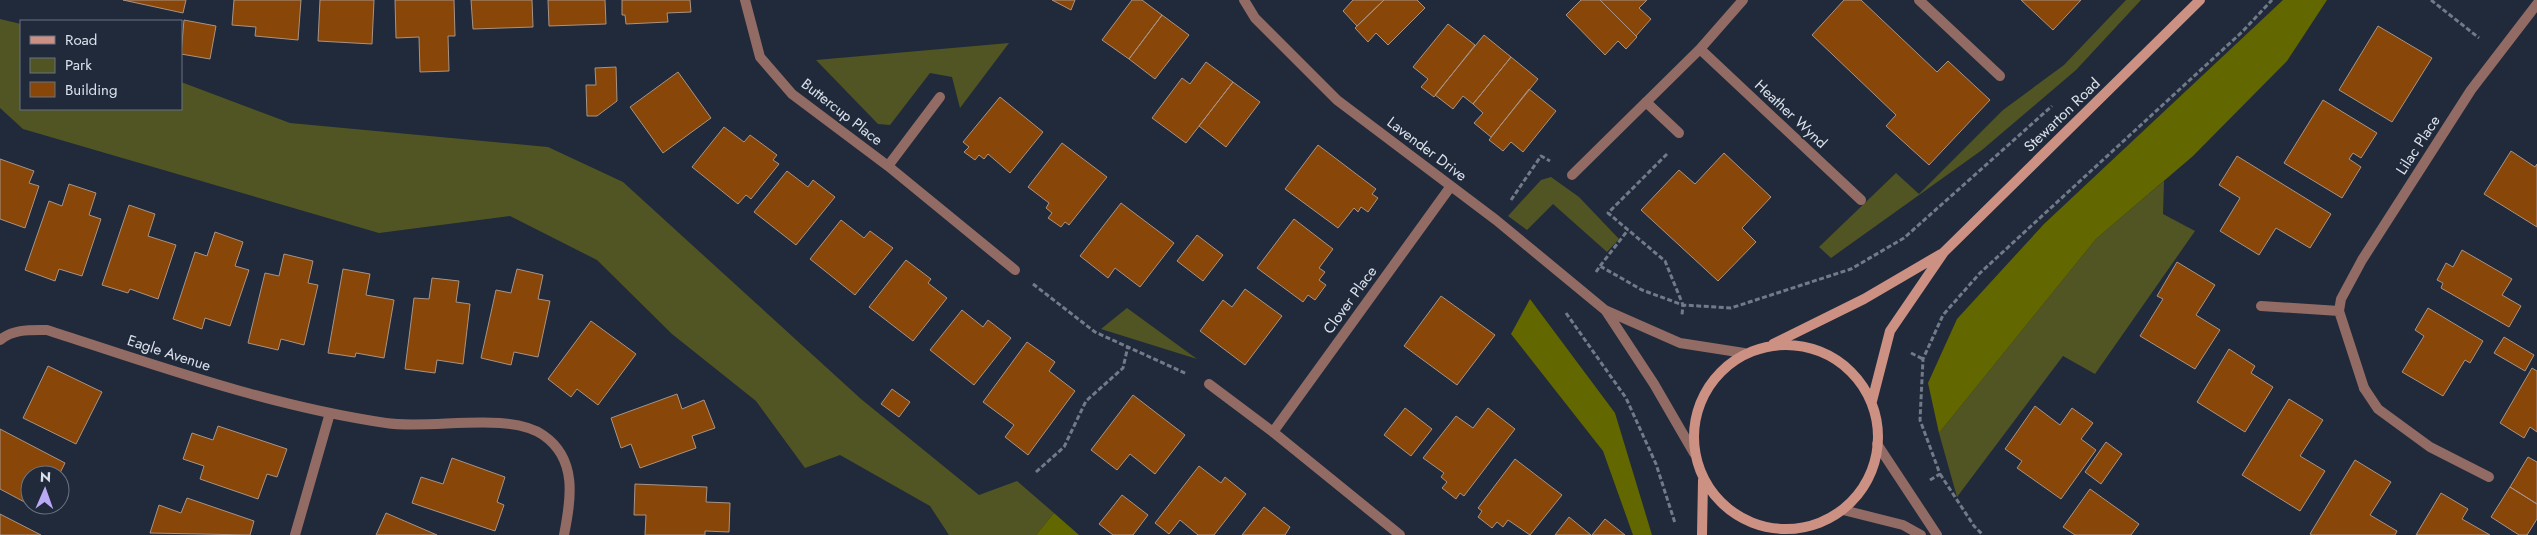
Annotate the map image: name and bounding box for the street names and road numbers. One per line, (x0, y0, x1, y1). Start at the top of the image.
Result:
street label: Buttercup Place (797, 73, 888, 151)
street label: Stewarton Road (2019, 73, 2105, 157)
street label: Heather Wynd (1750, 74, 1832, 154)
street label: Lilac Place (2391, 111, 2446, 179)
street label: Lavender Drive (1382, 112, 1472, 187)
street label: Clover Place (1318, 261, 1382, 339)
street label: Eagle Avenue (125, 329, 214, 377)

